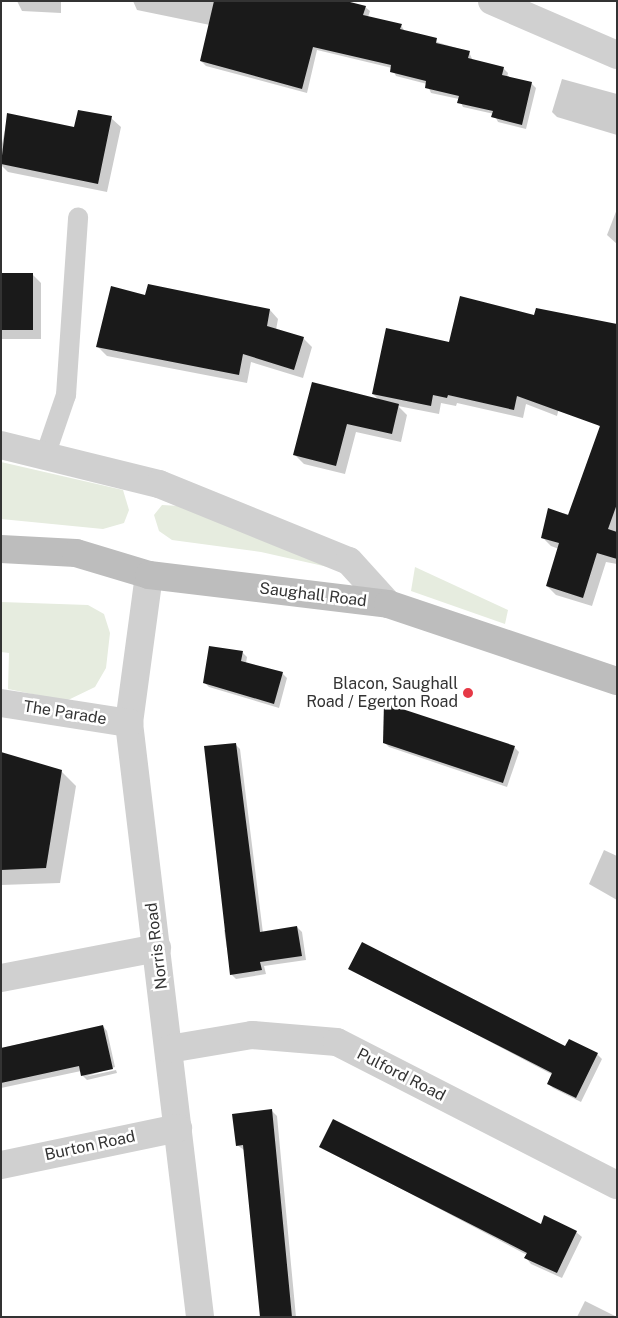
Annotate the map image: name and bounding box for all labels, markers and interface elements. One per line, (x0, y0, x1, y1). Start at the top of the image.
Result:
street label: Saughall Road (258, 579, 368, 611)
place label: Blacon, Saughall Road / Egerton Road (306, 674, 458, 712)
marker: Blacon, Saughall Road / Egerton Road (462, 687, 474, 699)
street label: The Parade (22, 697, 108, 729)
street label: Norris Road (142, 901, 172, 991)
street label: Pulford Road (354, 1044, 448, 1106)
street label: Burton Road (43, 1127, 137, 1165)

